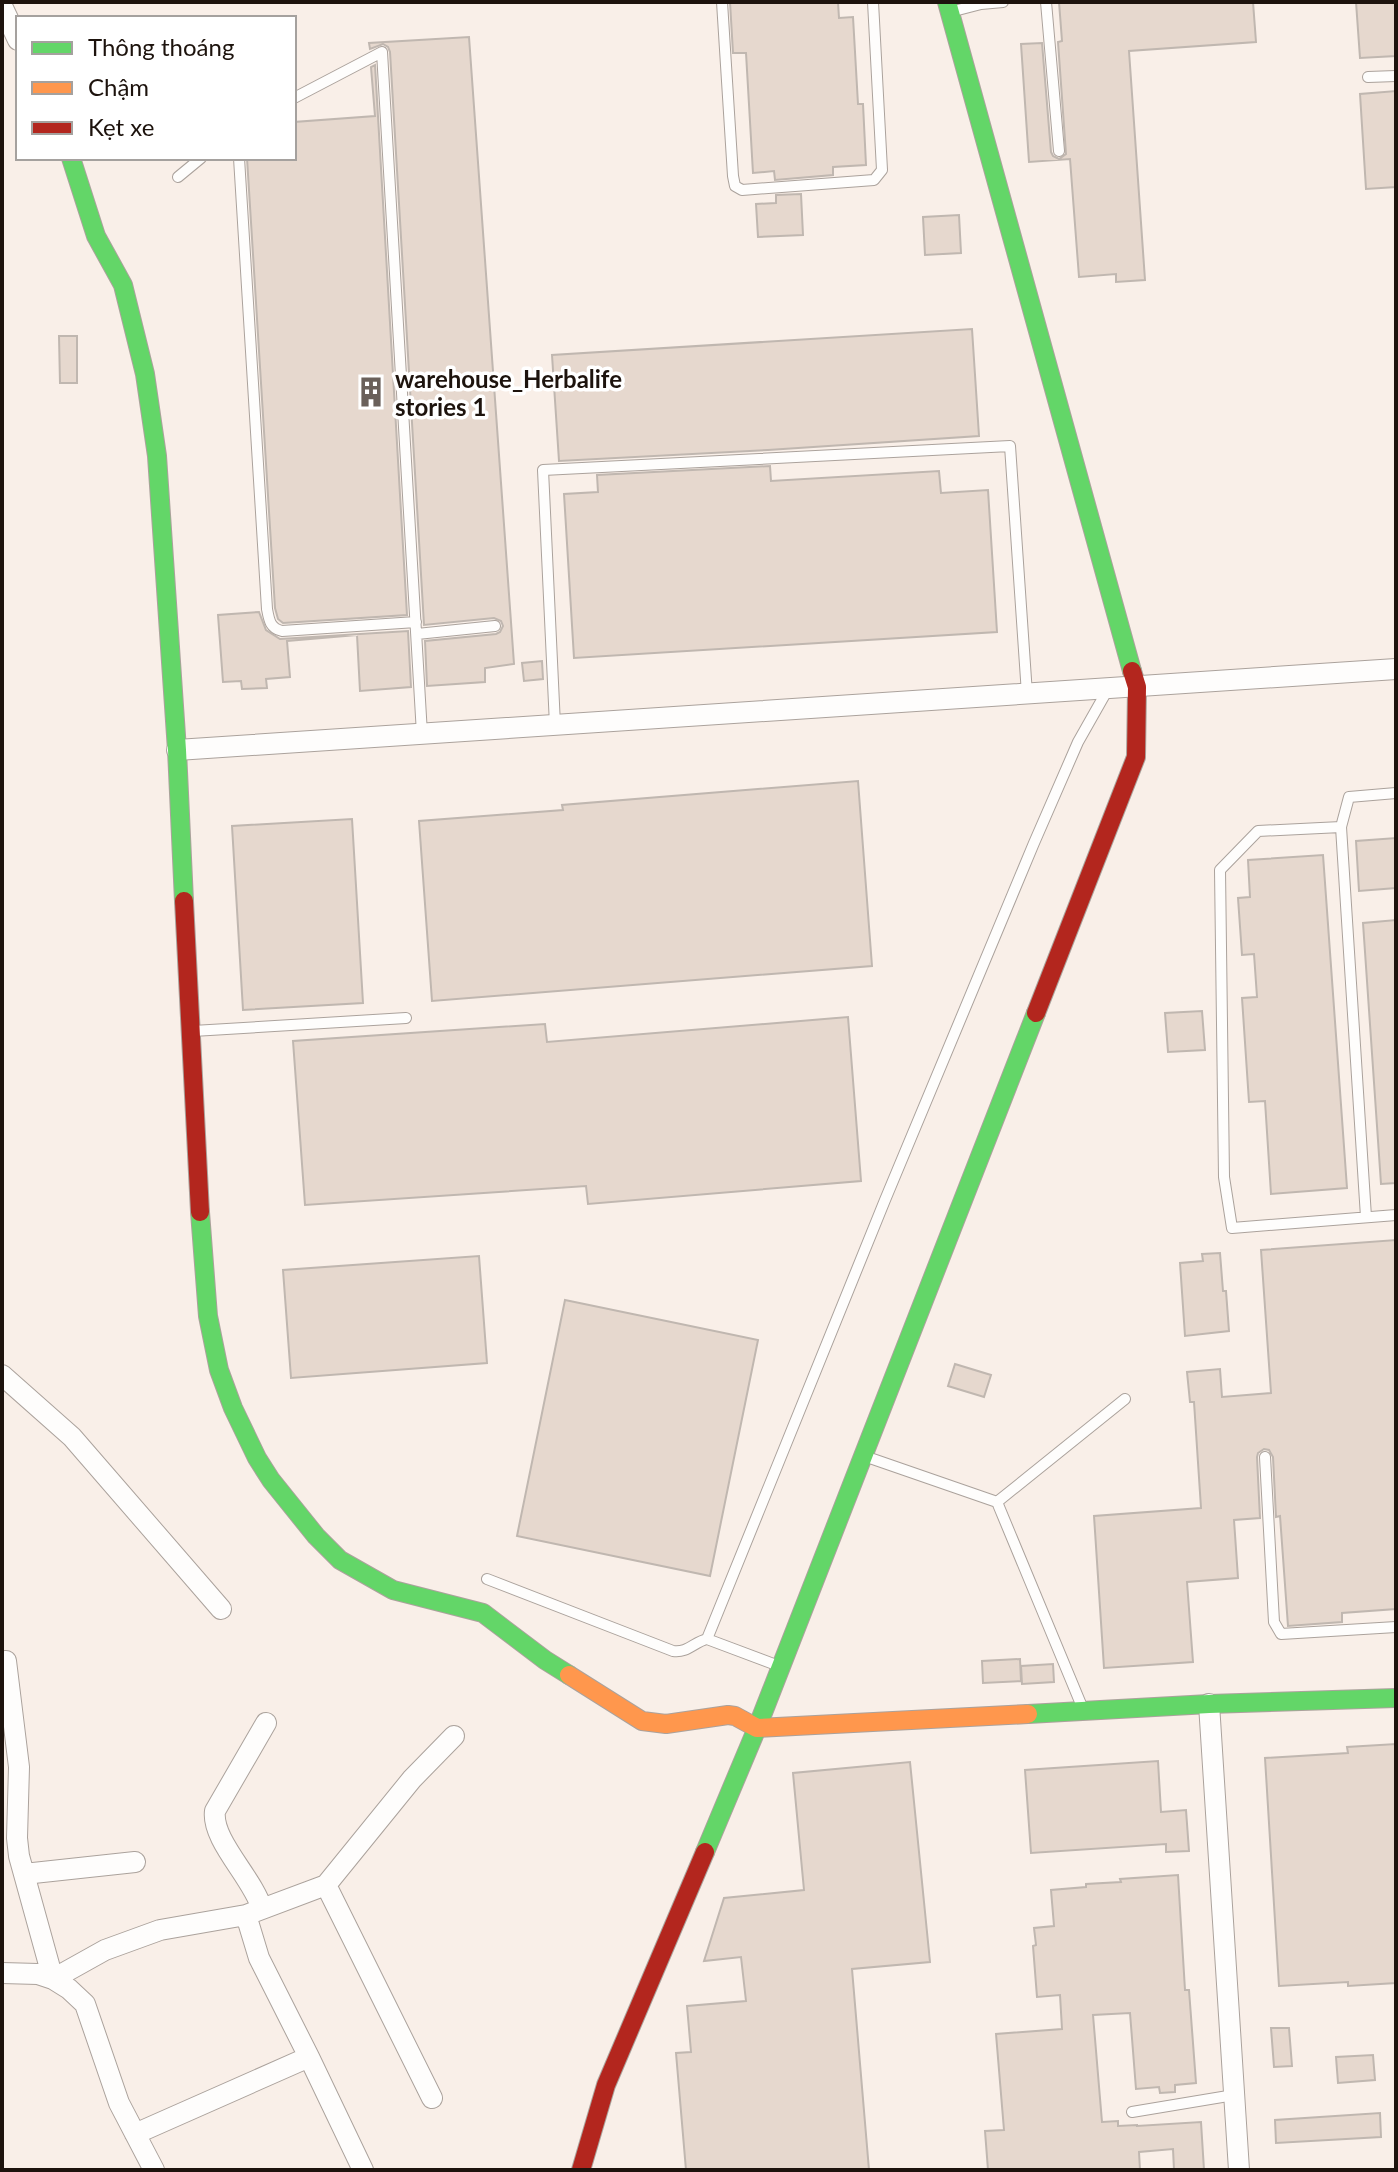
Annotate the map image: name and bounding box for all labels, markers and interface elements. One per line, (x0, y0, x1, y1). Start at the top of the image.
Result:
legend (16, 16, 296, 160)
text: Thông thoáng (88, 32, 234, 61)
text: Chậm (88, 72, 149, 101)
text: Kẹt xe (88, 112, 154, 141)
place label: warehouse_Herbalife stories 1 (395, 364, 622, 421)
building icon: warehouse_Herbalife stories 1 (354, 375, 388, 409)

